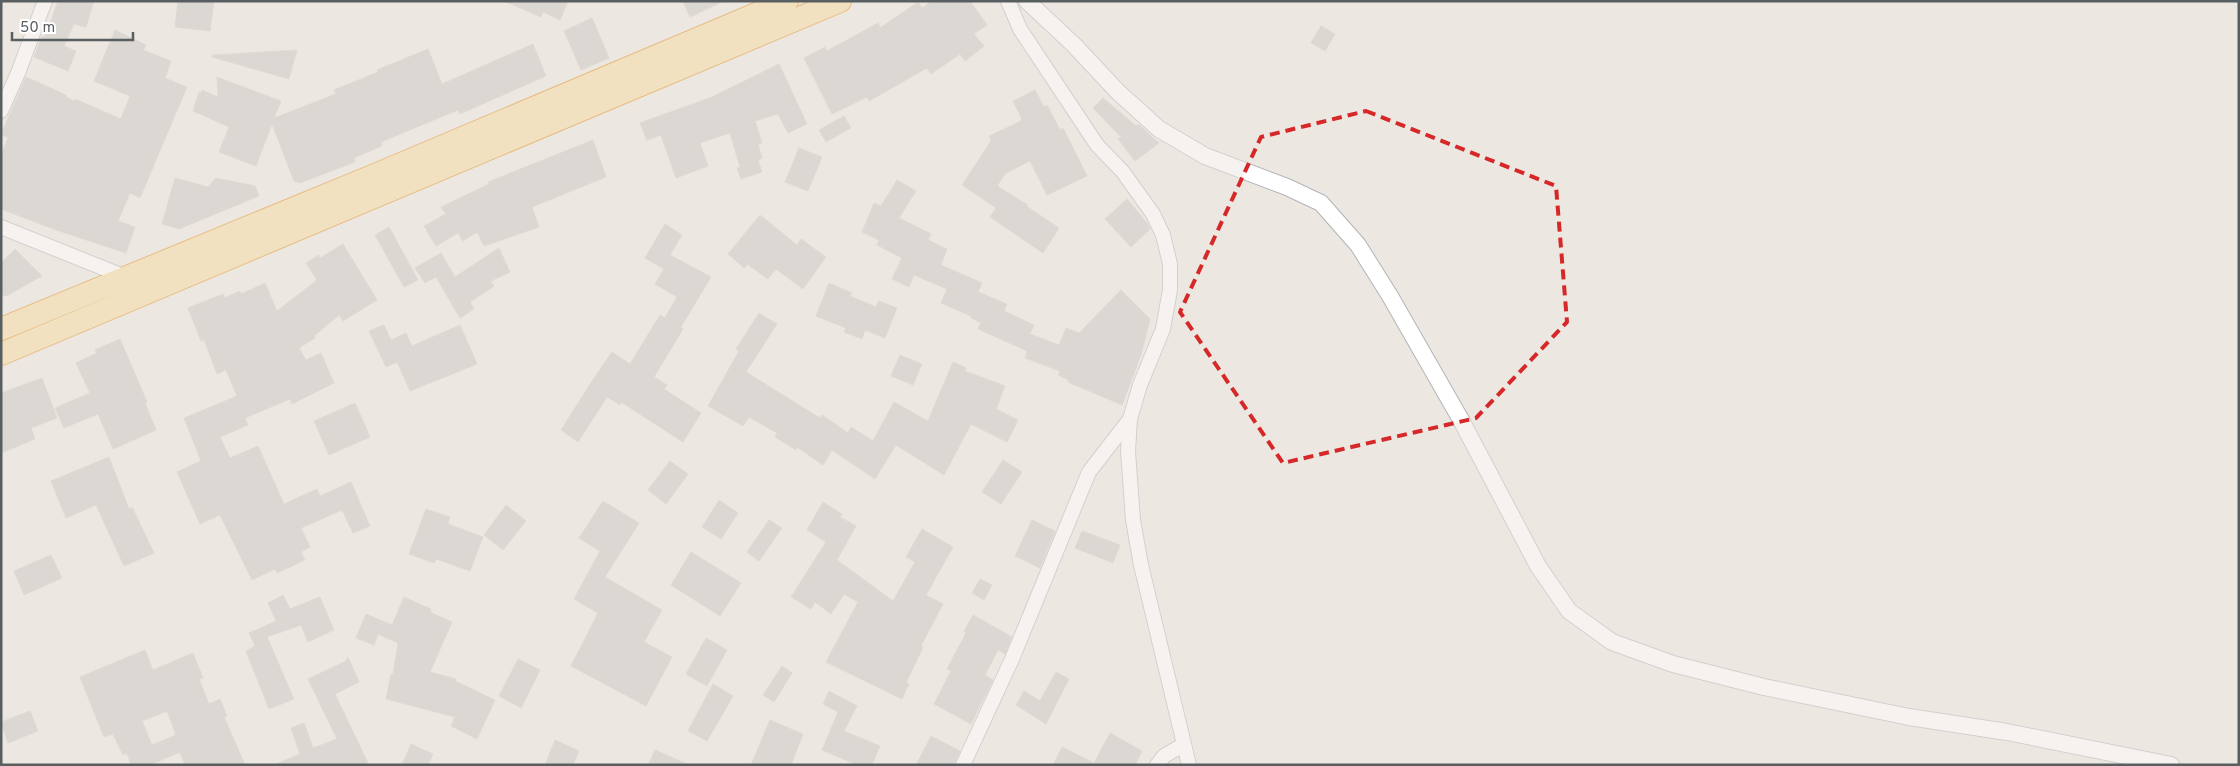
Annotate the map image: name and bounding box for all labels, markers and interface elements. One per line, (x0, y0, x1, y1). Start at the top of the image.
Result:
scale bar (12, 10, 134, 42)
text: 50 m (20, 19, 55, 38)

